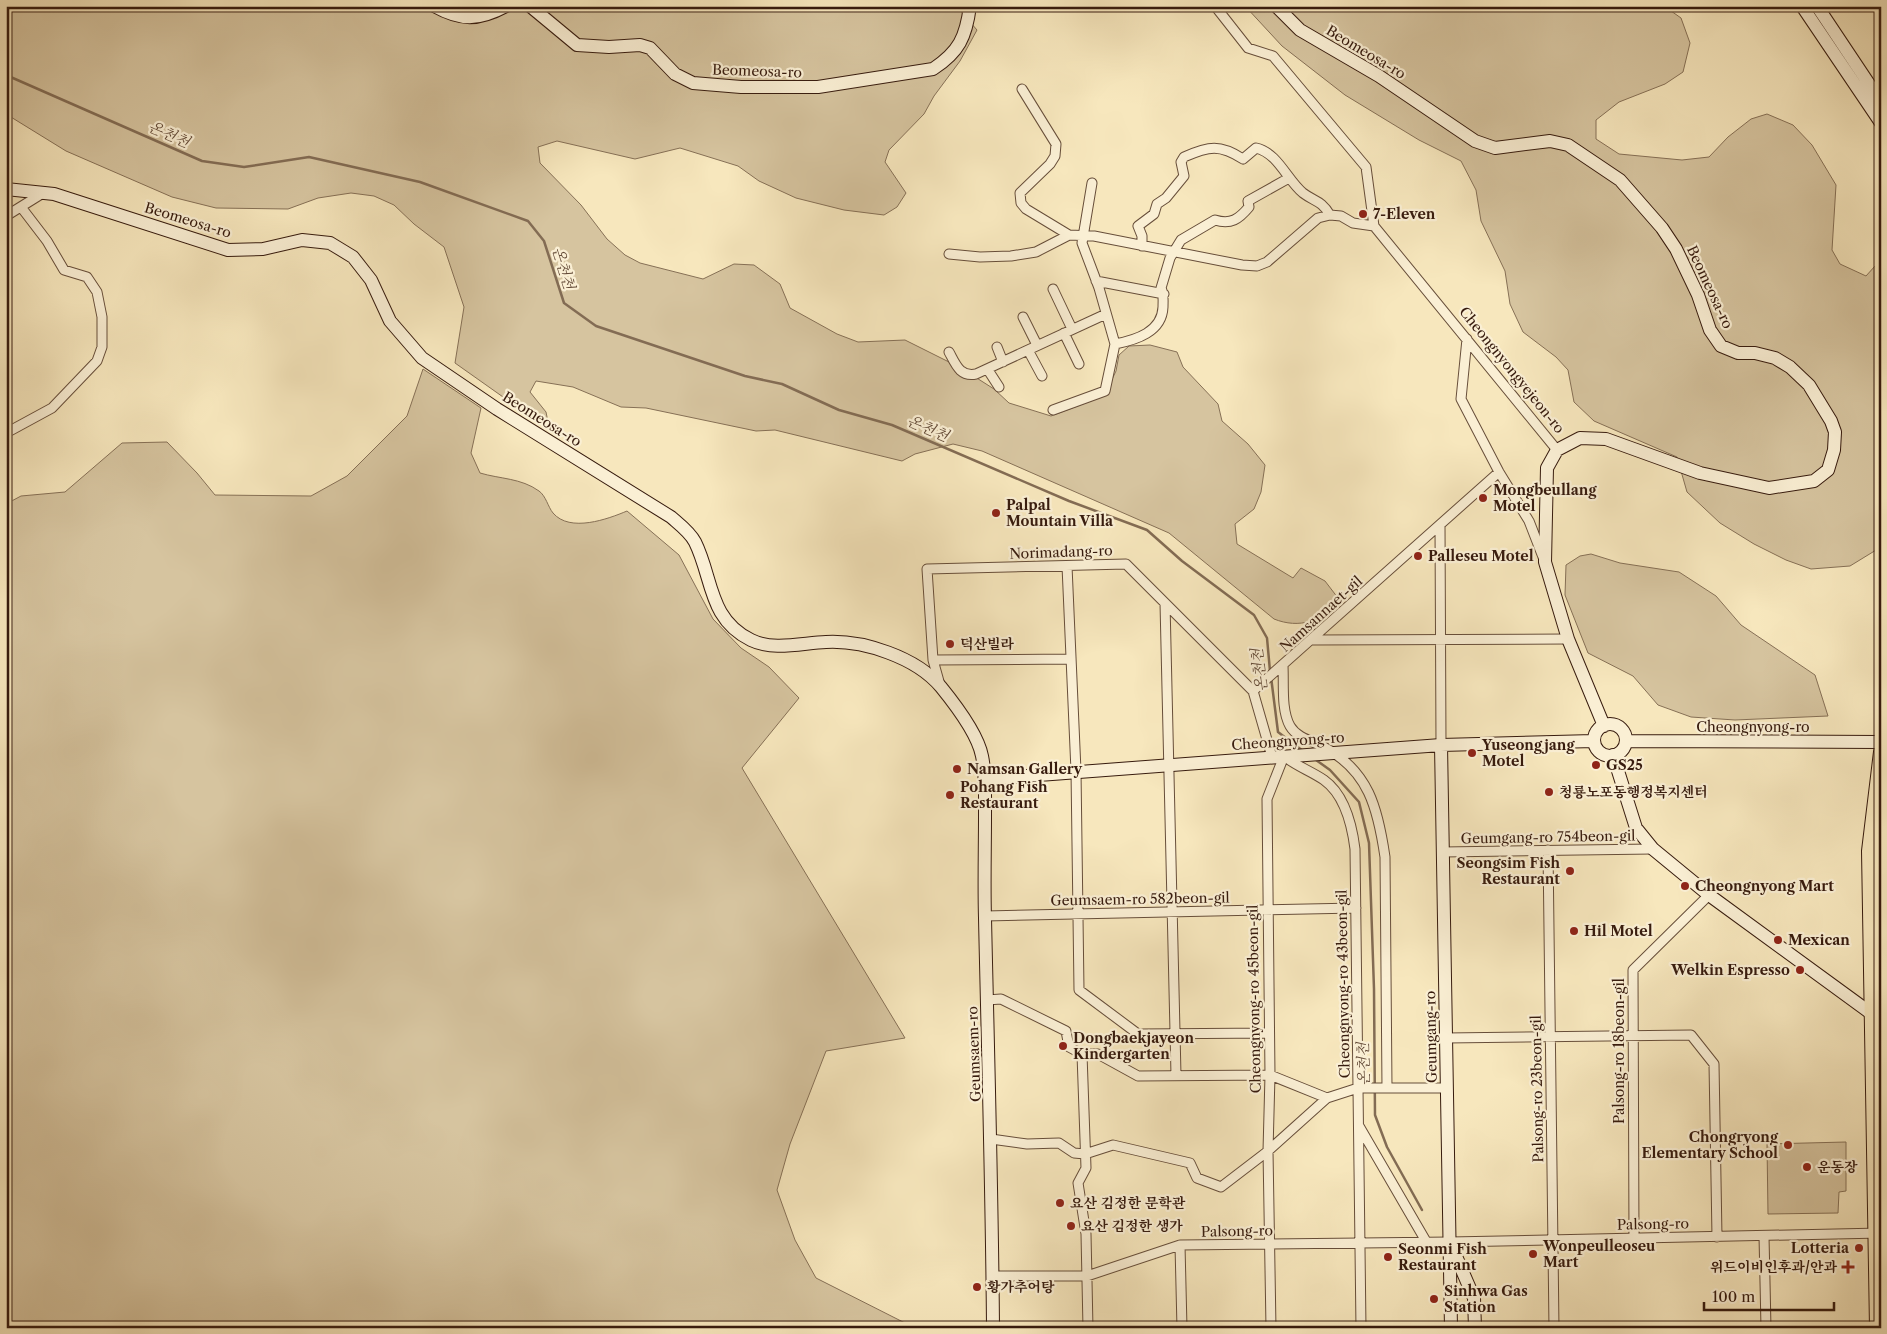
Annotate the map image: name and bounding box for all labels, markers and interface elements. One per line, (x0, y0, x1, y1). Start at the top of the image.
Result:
street label: Beomeosa-ro (1323, 21, 1409, 83)
street label: Beomeosa-ro (712, 60, 802, 82)
water label: 온천천 (145, 116, 194, 152)
street label: Beomeosa-ro (142, 198, 234, 242)
place label: 7-Eleven (1373, 205, 1436, 223)
marker: 7-Eleven (1357, 208, 1369, 220)
street label: Beomeosa-ro (1683, 242, 1737, 332)
water label: 온천천 (549, 244, 580, 293)
street label: Cheongnyongyejeon-ro (1455, 303, 1569, 437)
street label: Beomeosa-ro (499, 388, 585, 450)
water label: 온천천 (904, 411, 953, 446)
place label: Mongbeullang Motel (1493, 481, 1597, 515)
marker: Mongbeullang Motel (1477, 492, 1489, 504)
place label: Palpal Mountain Villa (1006, 496, 1114, 530)
marker: Palpal Mountain Villa (990, 507, 1002, 519)
street label: Norimadang-ro (1009, 541, 1113, 563)
place label: Palleseu Motel (1428, 547, 1534, 565)
marker: Palleseu Motel (1412, 550, 1424, 562)
street label: Namsannaet-gil (1276, 572, 1366, 656)
place label: 덕산빌라 (960, 635, 1015, 653)
marker: 덕산빌라 (944, 638, 956, 650)
water label: 온천천 (1247, 646, 1271, 693)
street label: Cheongnyong-ro (1696, 718, 1810, 736)
street label: Cheongnyong-ro (1231, 728, 1345, 754)
place label: Yuseongjang Motel (1481, 736, 1575, 770)
marker: Yuseongjang Motel (1466, 747, 1478, 759)
place label: GS25 (1606, 756, 1643, 774)
marker: GS25 (1590, 759, 1602, 771)
place label: Namsan Gallery (967, 760, 1083, 778)
marker: Namsan Gallery (951, 763, 963, 775)
place label: Pohang Fish Restaurant (960, 778, 1048, 812)
place label: 청룡노포동행정복지센터 (1559, 783, 1708, 801)
marker: 청룡노포동행정복지센터 (1543, 786, 1555, 798)
marker: Pohang Fish Restaurant (944, 789, 956, 801)
street label: Geumgang-ro 754beon-gil (1461, 826, 1635, 848)
place label: Seongsim Fish Restaurant (1457, 854, 1560, 888)
marker: Seongsim Fish Restaurant (1564, 865, 1576, 877)
place label: Cheongnyong Mart (1695, 877, 1834, 895)
marker: Cheongnyong Mart (1679, 880, 1691, 892)
street label: Geumsaem-ro 582beon-gil (1050, 888, 1230, 910)
street label: Cheongnyong-ro 43beon-gil (1332, 889, 1354, 1079)
street label: Cheongnyong-ro 45beon-gil (1243, 905, 1265, 1093)
place label: Hil Motel (1584, 922, 1653, 940)
marker: Hil Motel (1568, 925, 1580, 937)
place label: Mexican (1788, 931, 1850, 949)
marker: Mexican (1772, 934, 1784, 946)
place label: Welkin Espresso (1670, 961, 1790, 979)
marker: Welkin Espresso (1794, 964, 1806, 976)
street label: Palsong-ro 18beon-gil (1610, 978, 1628, 1124)
street label: Geumgang-ro (1421, 991, 1441, 1083)
street label: Geumsaem-ro (963, 1006, 985, 1102)
street label: Palsong-ro 23beon-gil (1527, 1015, 1547, 1163)
place label: Dongbaekjayeon Kindergarten (1073, 1029, 1194, 1063)
marker: Dongbaekjayeon Kindergarten (1057, 1040, 1069, 1052)
water label: 온천천 (1353, 1041, 1373, 1086)
place label: Chongryong Elementary School (1641, 1128, 1779, 1162)
marker: Chongryong Elementary School (1782, 1139, 1794, 1151)
place label: 운동장 (1817, 1158, 1858, 1176)
marker: 운동장 (1801, 1161, 1813, 1173)
place label: 요산 김정한 문학관 (1070, 1194, 1186, 1212)
marker: 요산 김정한 문학관 (1054, 1197, 1066, 1209)
street label: Palsong-ro (1617, 1214, 1689, 1234)
place label: 요산 김정한 생가 (1081, 1217, 1183, 1235)
marker: 요산 김정한 생가 (1065, 1220, 1077, 1232)
street label: Palsong-ro (1201, 1221, 1273, 1241)
place label: Wonpeulleoseu Mart (1542, 1237, 1655, 1271)
place label: Lotteria (1791, 1239, 1850, 1257)
place label: Seonmi Fish Restaurant (1398, 1240, 1487, 1274)
marker: Lotteria (1853, 1242, 1865, 1254)
marker: Wonpeulleoseu Mart (1527, 1248, 1539, 1260)
marker: Seonmi Fish Restaurant (1382, 1251, 1394, 1263)
place label: 위드이비인후과/안과 (1710, 1258, 1837, 1276)
marker: 위드이비인후과/안과 (1841, 1260, 1855, 1274)
place label: 황가추어탕 (987, 1278, 1055, 1296)
scale bar (1704, 1279, 1834, 1311)
marker: 황가추어탕 (971, 1281, 983, 1293)
place label: Sinhwa Gas Station (1444, 1282, 1528, 1316)
text: 100 m (1712, 1287, 1755, 1306)
marker: Sinhwa Gas Station (1428, 1293, 1440, 1305)

